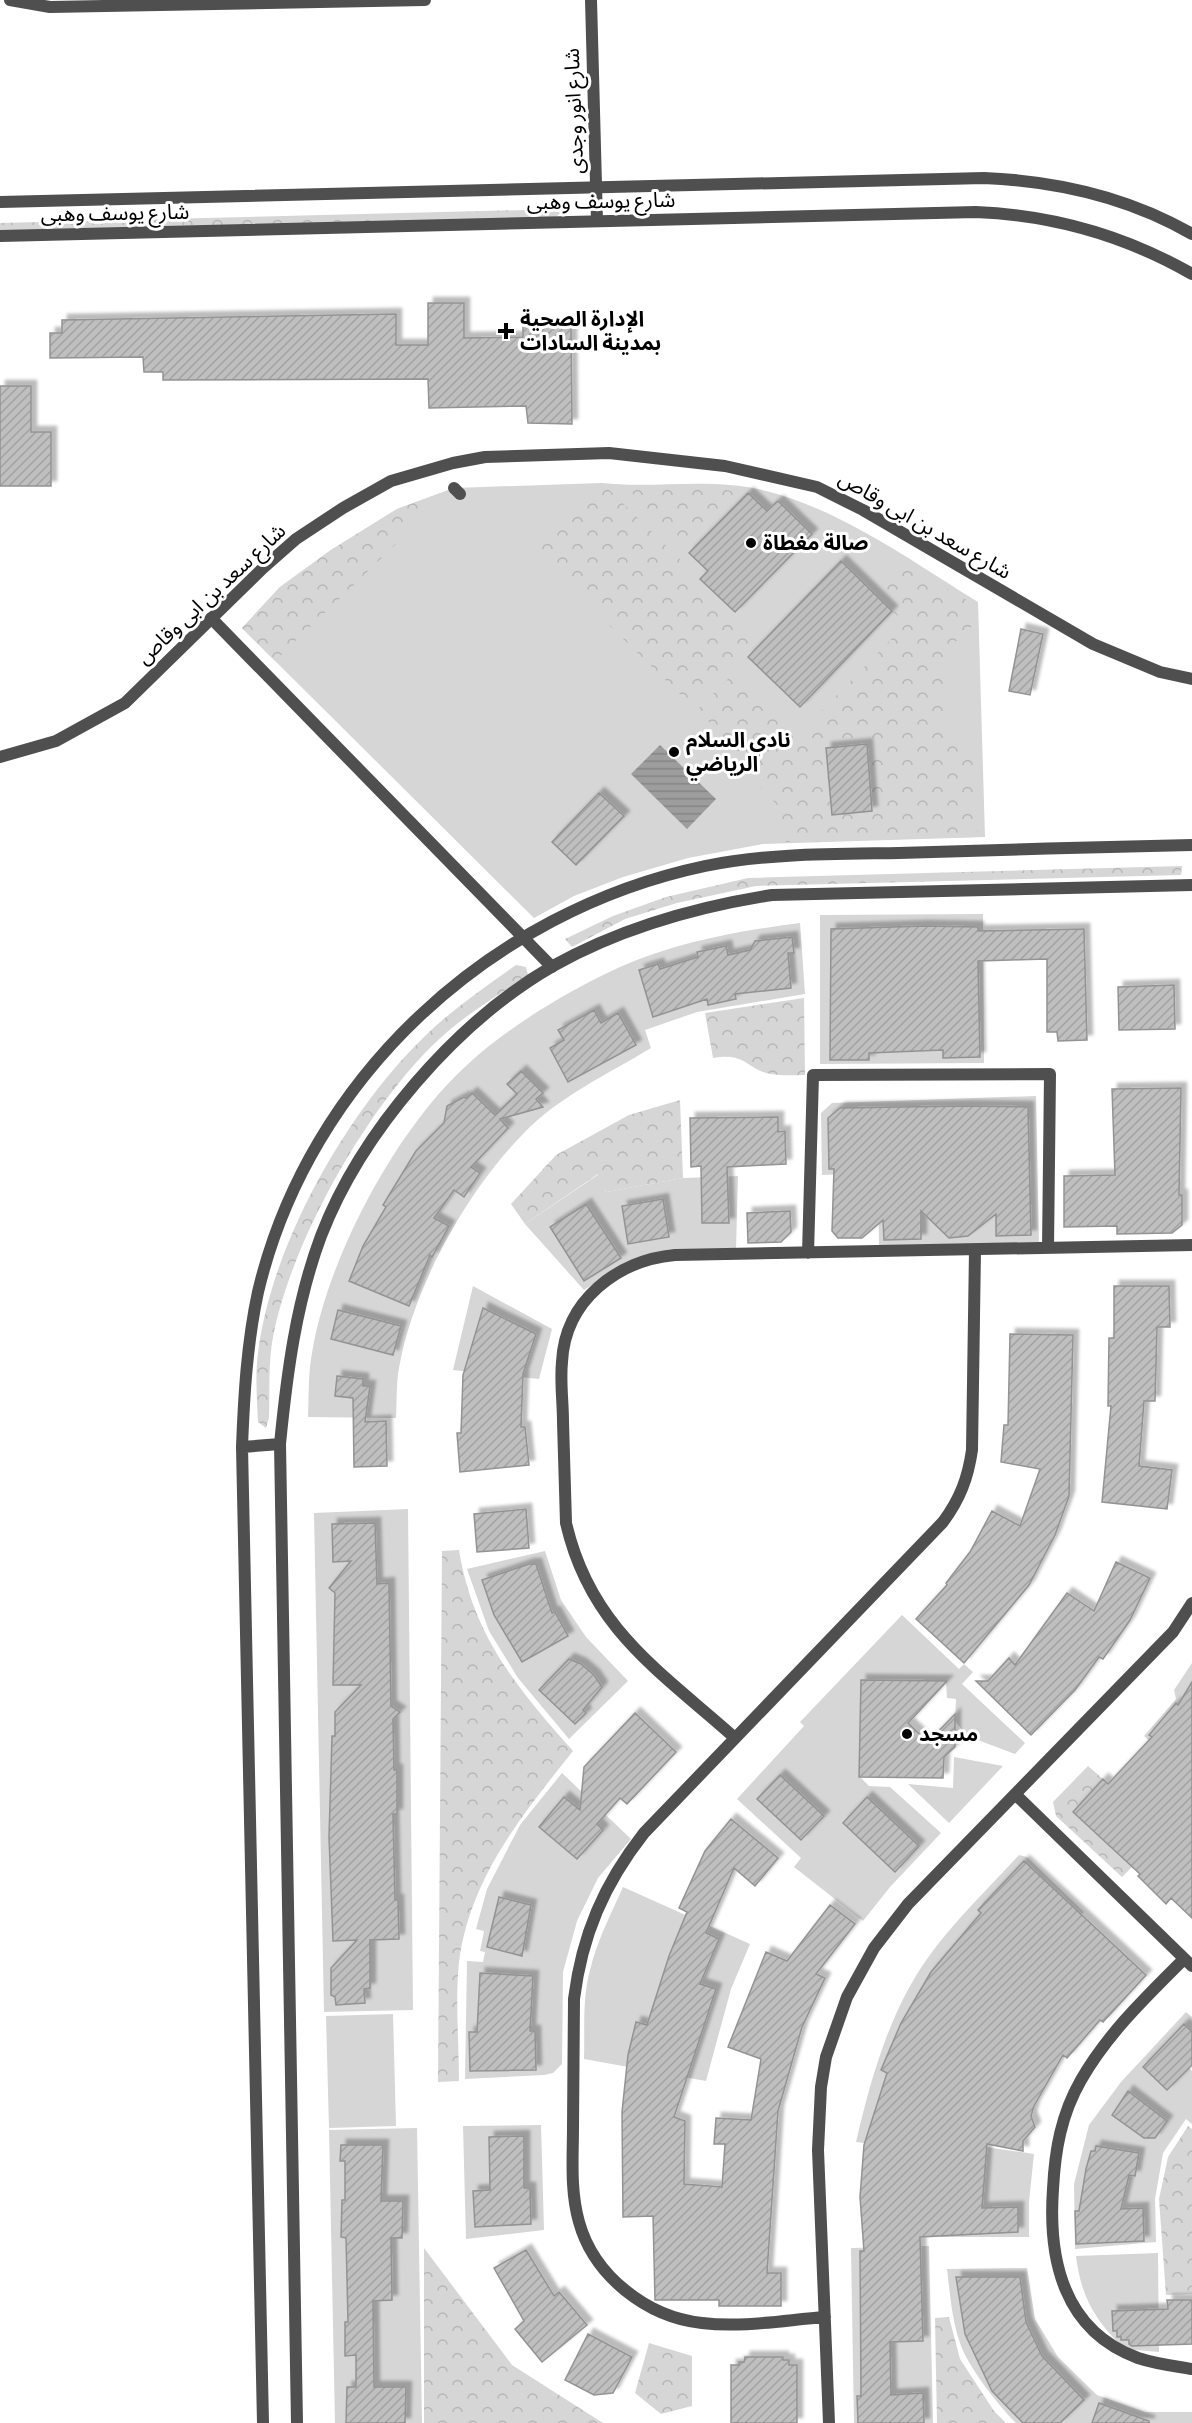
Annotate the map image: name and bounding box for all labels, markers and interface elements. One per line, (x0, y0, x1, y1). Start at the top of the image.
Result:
street label: شارع انور وجدى (558, 47, 591, 175)
street label: شارع يوسف وهبى (526, 186, 676, 217)
street label: شارع يوسف وهبى (40, 198, 190, 229)
place label: الإدارة الصحية بمدينة السادات (520, 305, 661, 355)
marker: الإدارة الصحية بمدينة السادات (497, 322, 515, 340)
street label: شارع سعد بن ابى وقاص (833, 464, 1016, 587)
street label: شارع سعد بن ابى وقاص (130, 517, 293, 671)
place label: صالة مغطاة (763, 529, 868, 554)
marker: صالة مغطاة (744, 536, 758, 550)
place label: نادي السلام الرياضي (686, 726, 791, 781)
marker: نادي السلام الرياضي (667, 745, 681, 759)
place label: مسجد (919, 1720, 978, 1746)
marker: مسجد (900, 1727, 914, 1741)

